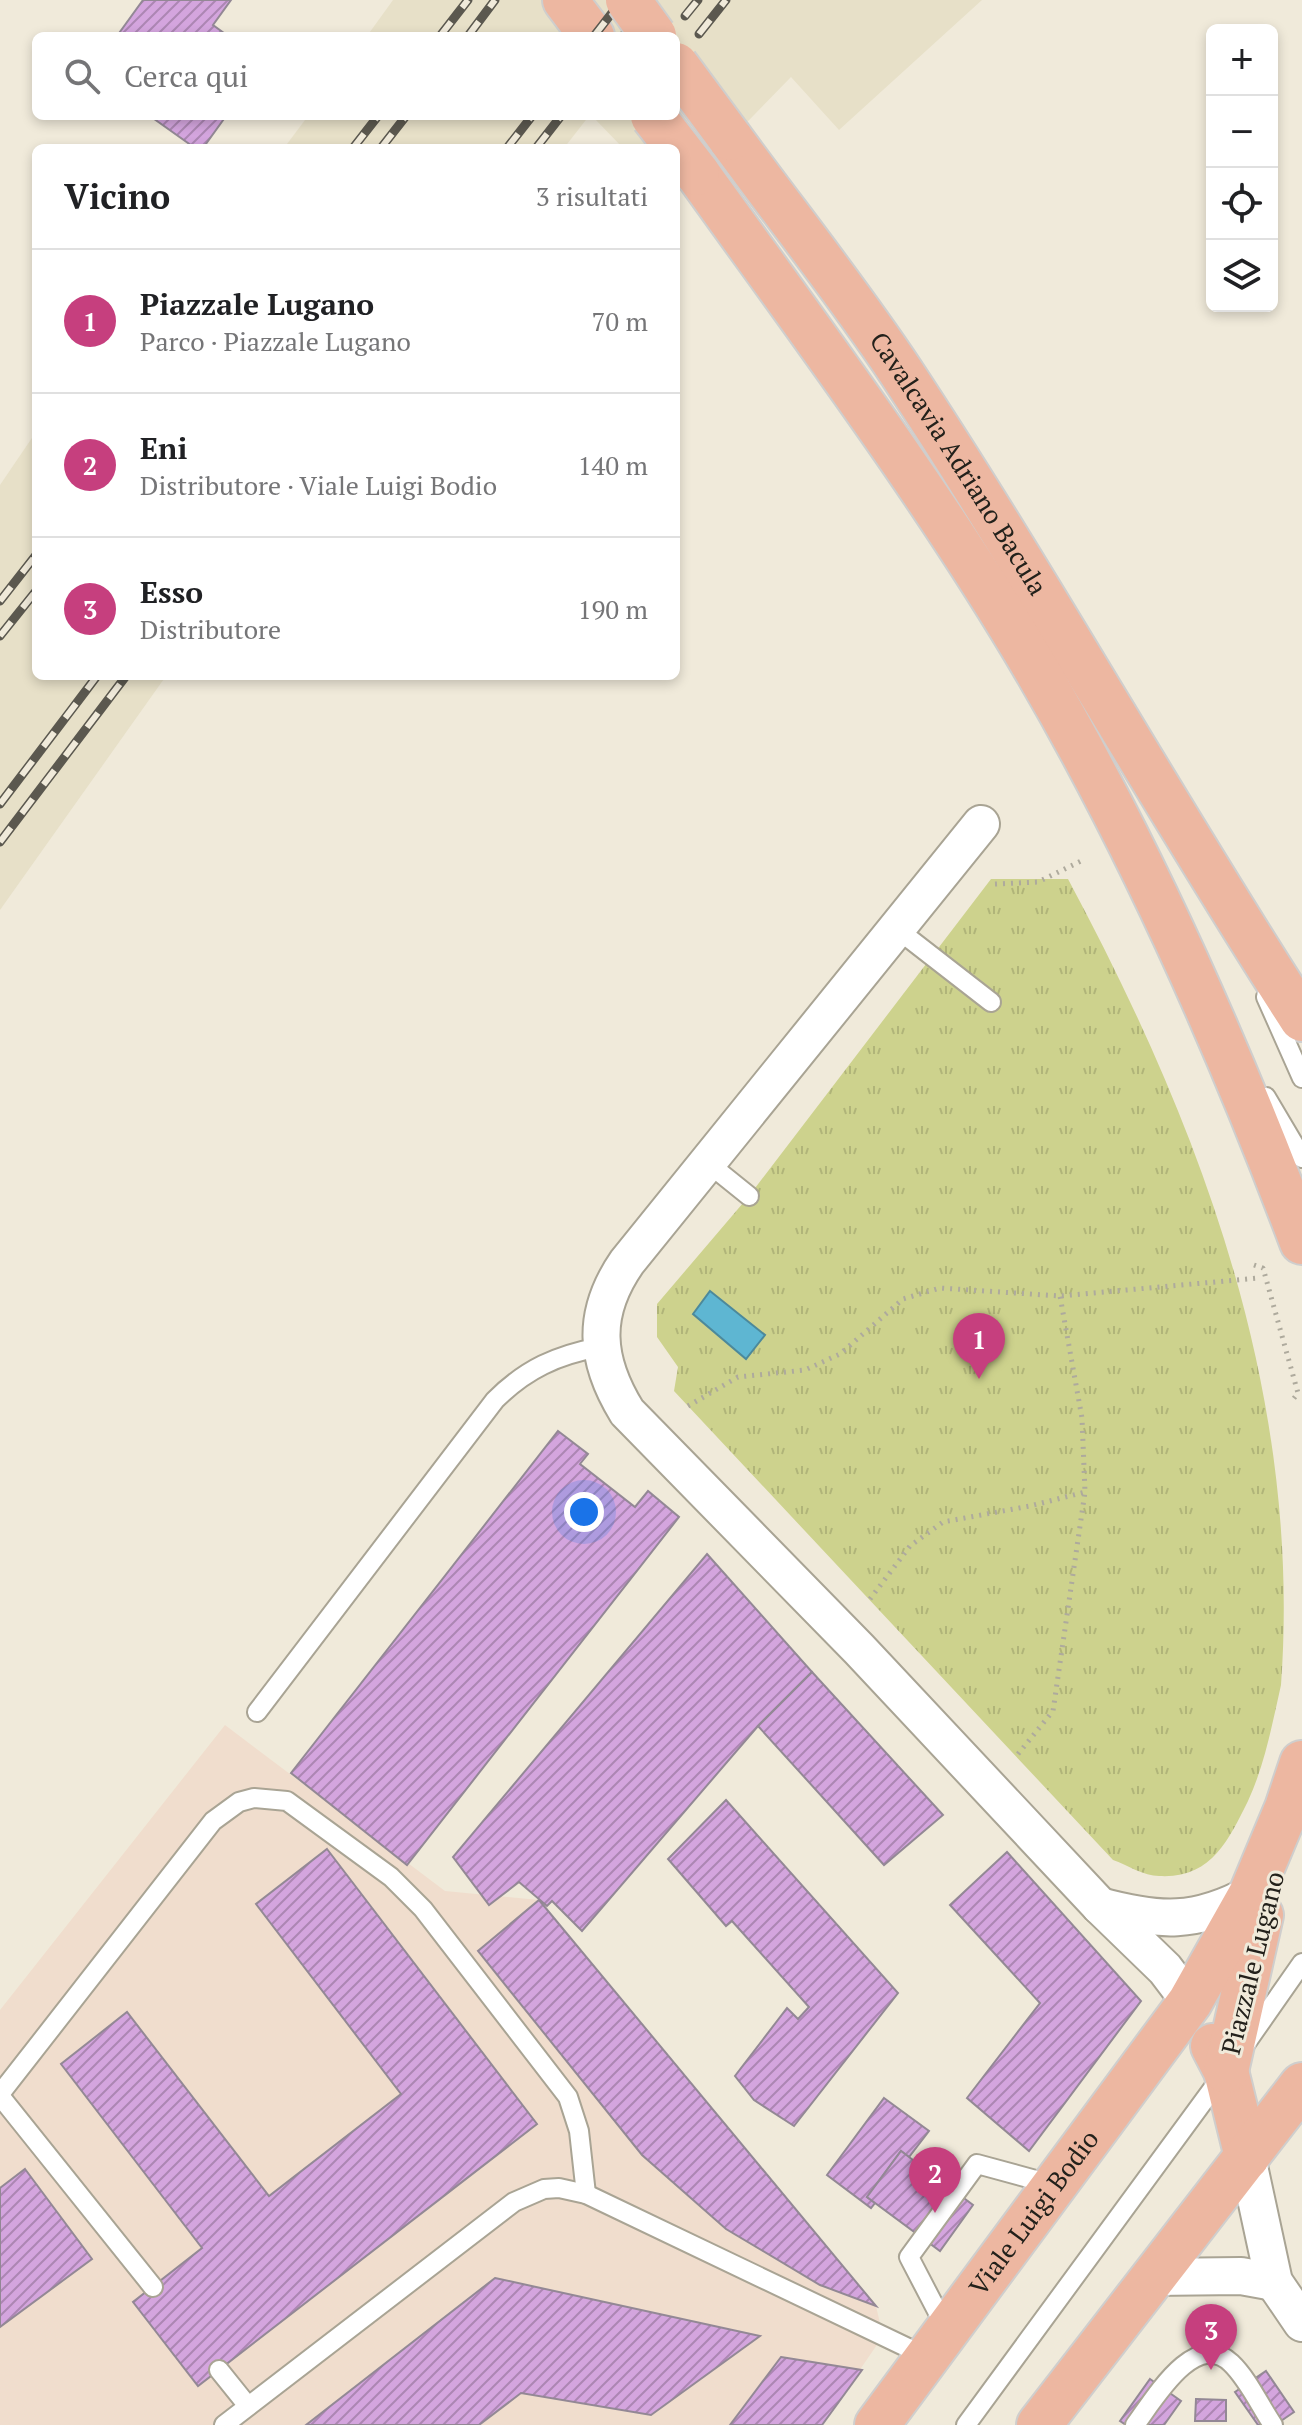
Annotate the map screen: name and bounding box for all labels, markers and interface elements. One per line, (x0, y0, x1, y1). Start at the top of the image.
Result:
map controls (1206, 24, 1278, 312)
button: + (1206, 24, 1278, 96)
search box (32, 32, 680, 120)
icon: search (60, 54, 104, 98)
text: Cerca qui (124, 56, 248, 96)
button: − (1206, 96, 1278, 168)
button: locate (1206, 168, 1278, 240)
text: Vicino (64, 174, 170, 219)
text: 3 risultati (536, 179, 648, 213)
button: layers (1206, 240, 1278, 312)
text: Piazzale Lugano (140, 284, 374, 324)
text: 1 (83, 304, 97, 338)
text: 70 m (592, 304, 648, 338)
text: Parco · Piazzale Lugano (140, 324, 411, 358)
street label: Cavalcavia Adriano Bacula (863, 325, 1056, 601)
text: Eni (140, 428, 187, 468)
text: 2 (83, 448, 97, 482)
text: 140 m (578, 448, 648, 482)
text: Distributore · Viale Luigi Bodio (140, 468, 497, 502)
text: Esso (140, 572, 203, 612)
text: 3 (83, 592, 97, 626)
text: 190 m (578, 592, 648, 626)
text: Distributore (140, 612, 281, 646)
pin: 1 (953, 1313, 1005, 1379)
your location (564, 1492, 604, 1532)
street label: Piazzale Lugano (1213, 1868, 1291, 2058)
street label: Viale Luigi Bodio (961, 2123, 1106, 2302)
pin: 2 (909, 2147, 961, 2213)
pin: 3 (1185, 2304, 1237, 2370)

